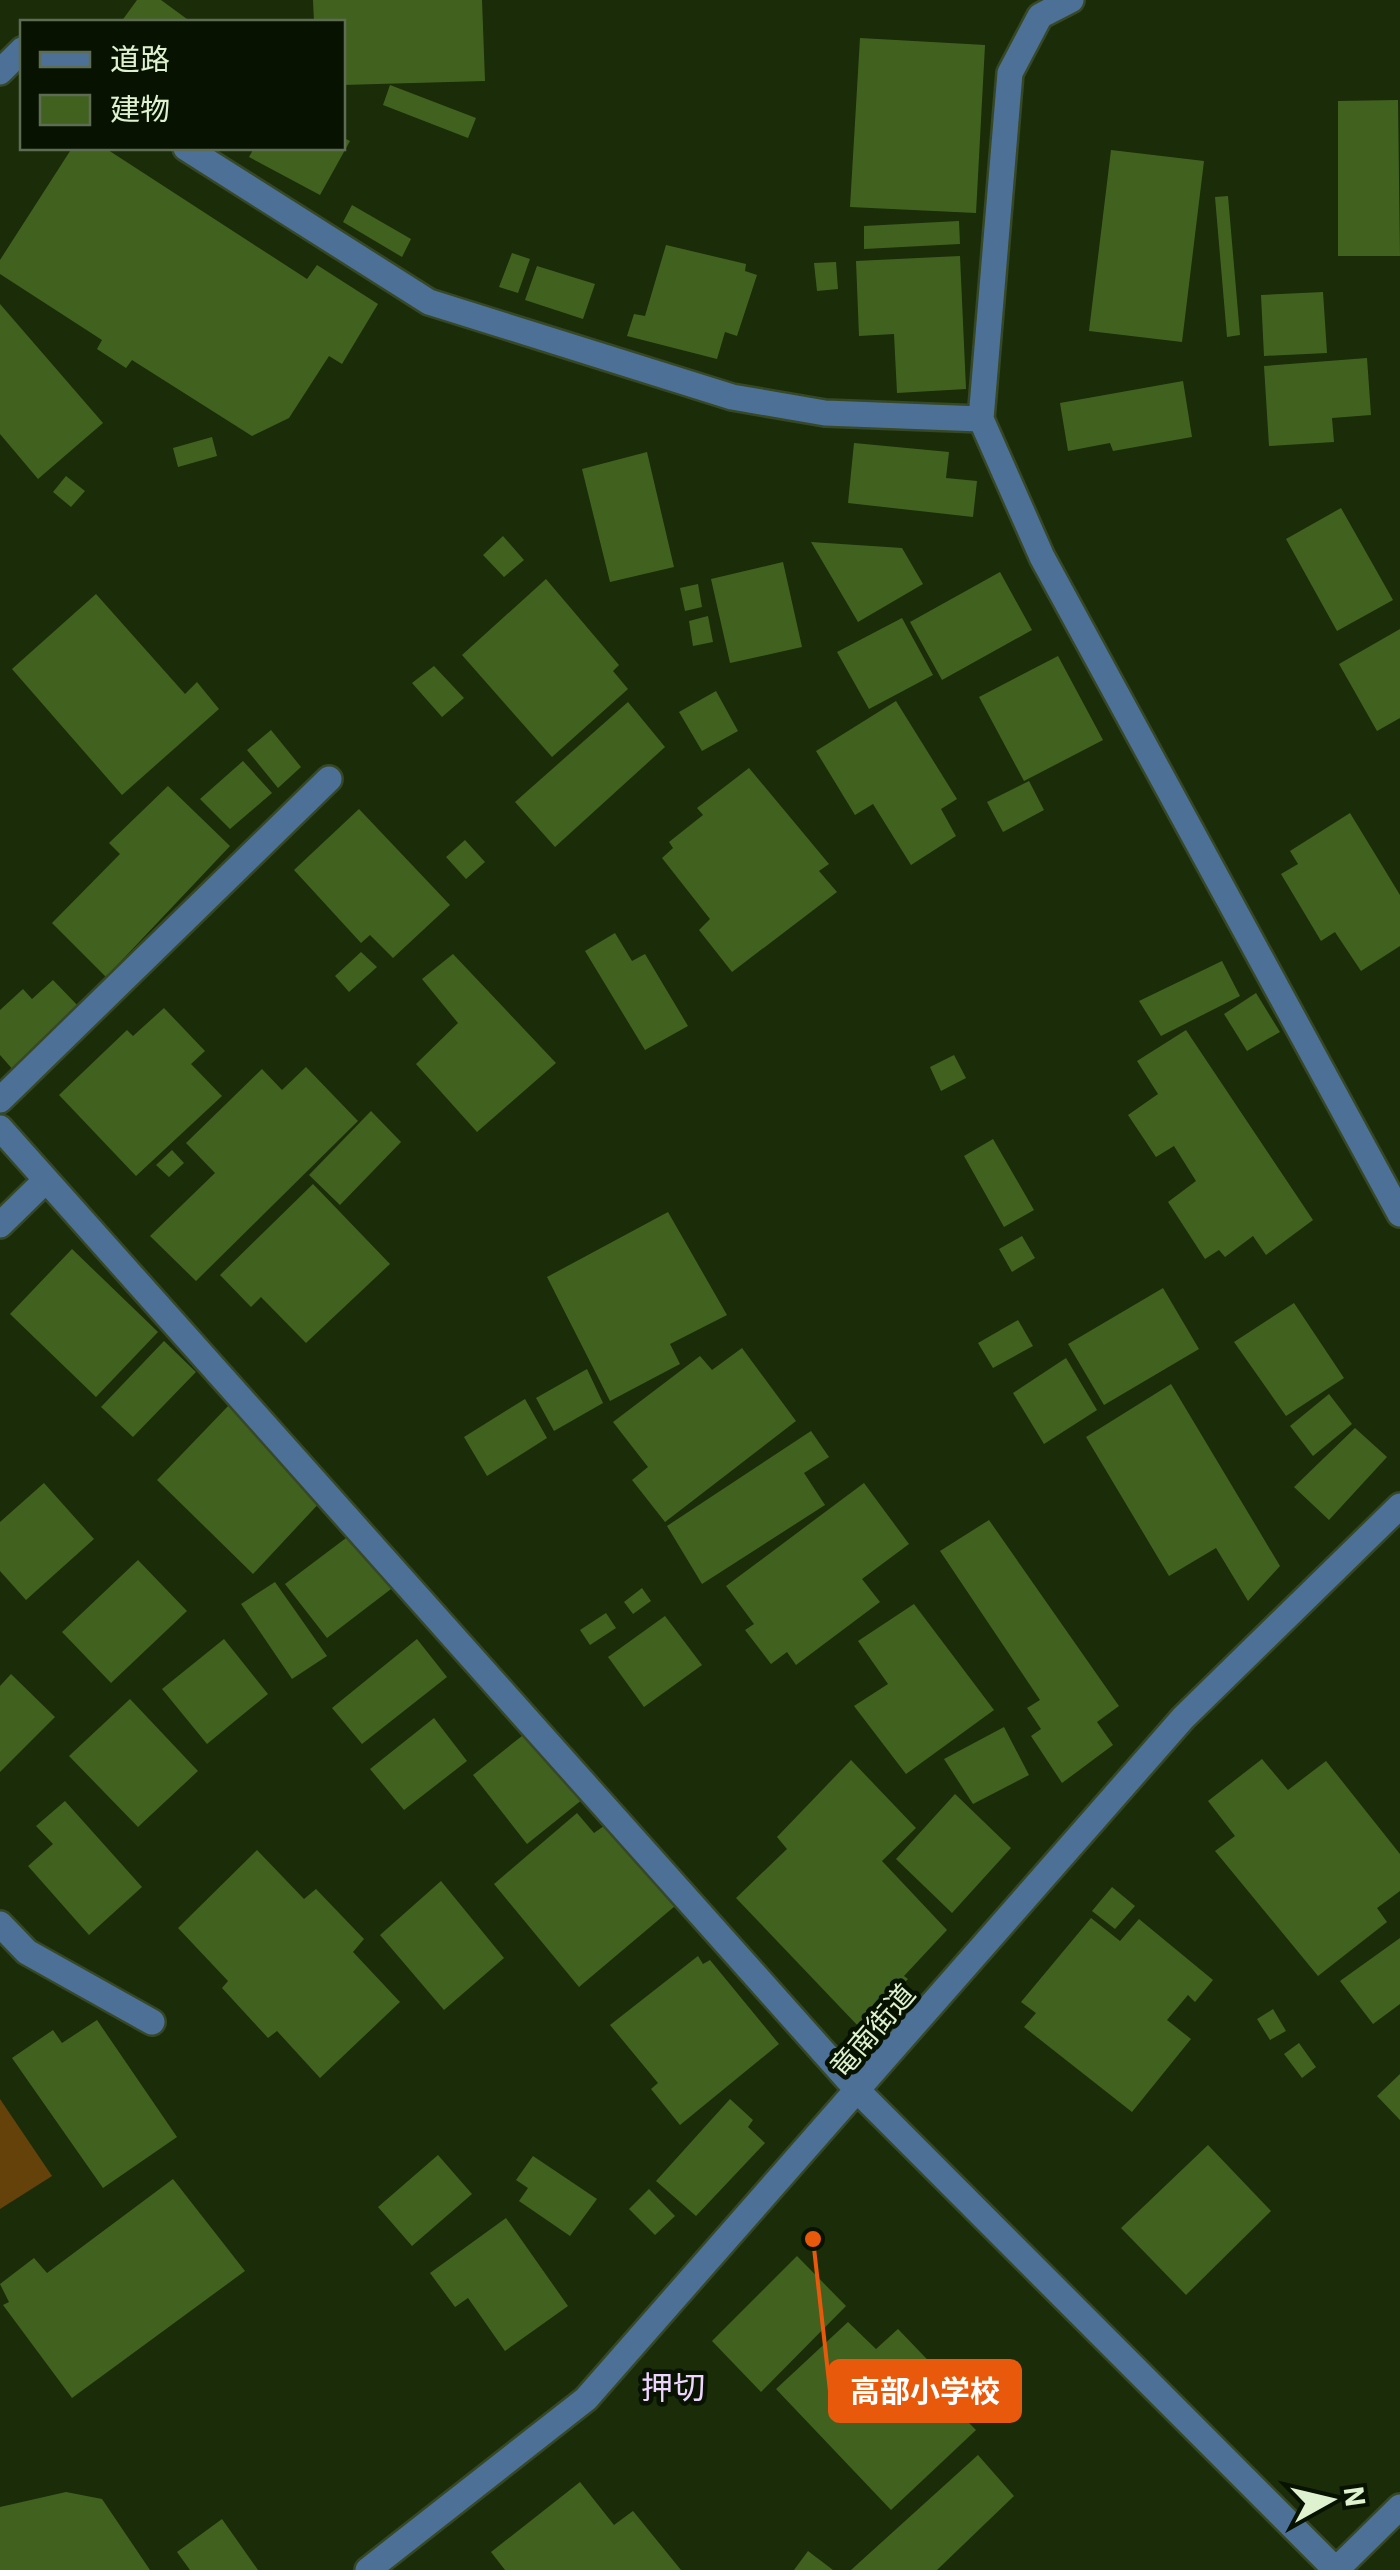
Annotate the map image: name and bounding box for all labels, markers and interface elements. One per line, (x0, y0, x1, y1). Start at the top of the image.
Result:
legend (20, 20, 345, 150)
text: 道路 (110, 39, 170, 78)
text: 建物 (110, 89, 170, 128)
street label: 竜南街道 (821, 1976, 923, 2084)
callout: 高部小学校 (830, 2361, 1020, 2421)
district label: 押切 (641, 2366, 705, 2408)
text: 高部小学校 (850, 2371, 1000, 2410)
north arrow (1280, 2450, 1380, 2550)
text: N (1336, 2484, 1375, 2509)

